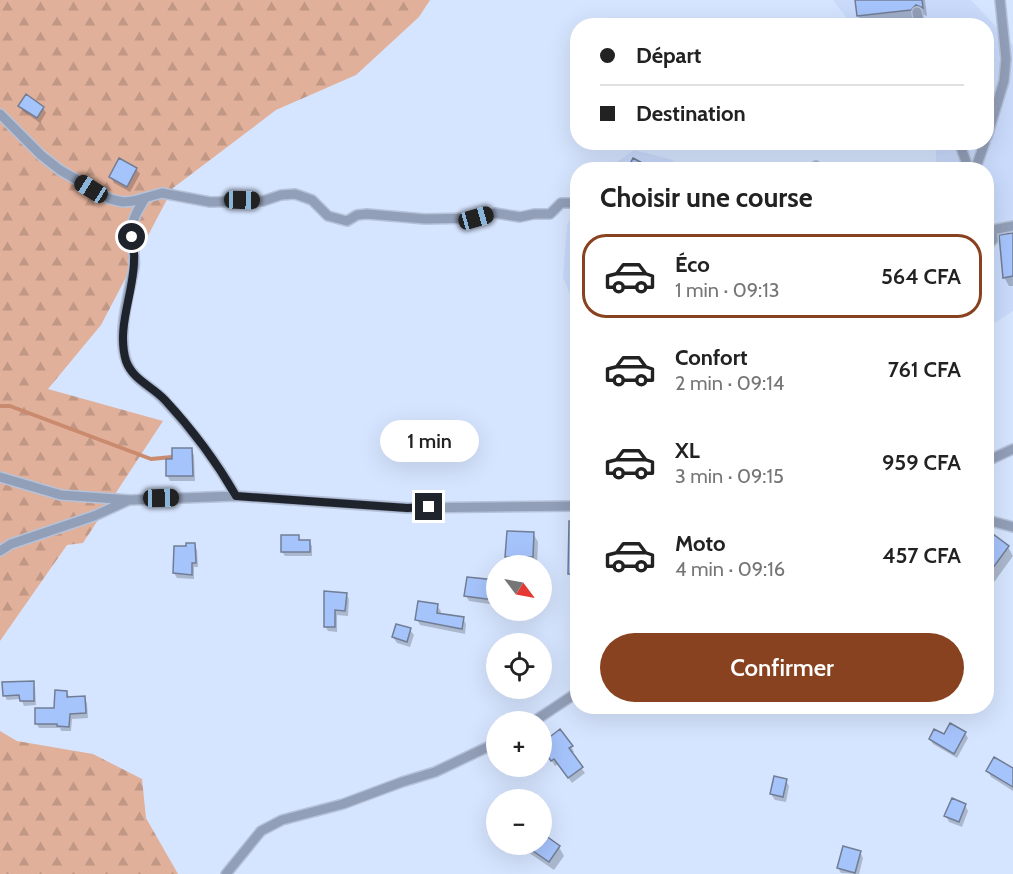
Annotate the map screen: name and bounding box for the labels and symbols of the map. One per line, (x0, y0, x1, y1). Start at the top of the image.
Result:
car (71, 172, 111, 206)
car (224, 191, 260, 209)
car (456, 204, 496, 232)
route start (118, 223, 145, 250)
callout: 1 min (380, 420, 478, 462)
car (143, 489, 179, 507)
route end (415, 493, 442, 520)
north arrow (486, 555, 552, 621)

